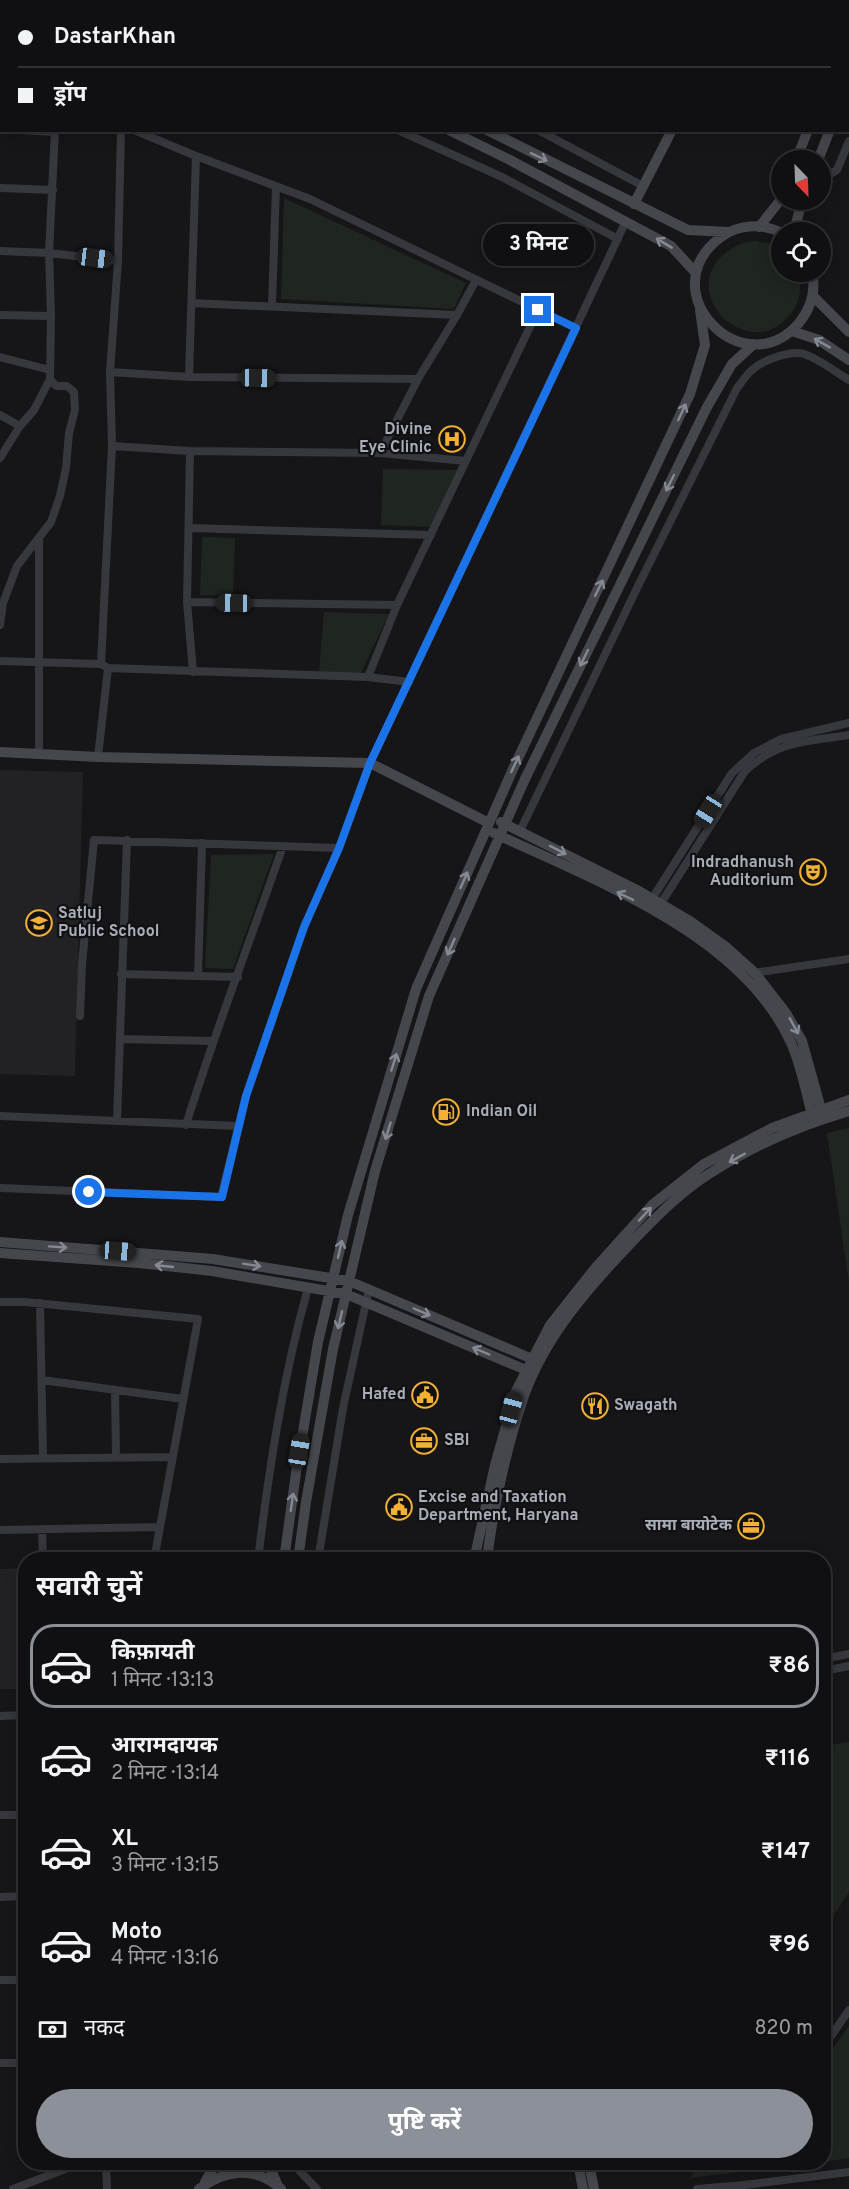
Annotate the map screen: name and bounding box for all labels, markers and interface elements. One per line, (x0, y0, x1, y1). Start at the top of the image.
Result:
text: DastarKhan (54, 24, 176, 51)
text: ड्रॉप (54, 82, 87, 109)
north arrow (771, 150, 831, 210)
map controls (771, 150, 831, 282)
one-way arrow (530, 151, 548, 163)
button: locate (771, 222, 831, 282)
callout: 3 मिनट (482, 223, 594, 265)
text: 3 मिनट (509, 232, 568, 258)
one-way arrow (656, 236, 673, 249)
car (76, 247, 114, 269)
route end (524, 296, 551, 323)
one-way arrow (814, 337, 831, 349)
car (240, 369, 276, 387)
one-way arrow (677, 403, 688, 421)
place label: Divine Eye Clinic (359, 420, 432, 458)
hospital icon: Divine Eye Clinic (437, 424, 467, 454)
one-way arrow (664, 473, 675, 491)
one-way arrow (593, 580, 605, 598)
car (216, 594, 252, 612)
one-way arrow (578, 648, 589, 666)
one-way arrow (510, 756, 522, 774)
car (691, 791, 725, 831)
one-way arrow (548, 845, 566, 856)
place label: Indradhanush Auditorium (691, 853, 794, 891)
theatre icon: Indradhanush Auditorium (798, 857, 828, 887)
one-way arrow (459, 871, 470, 889)
one-way arrow (616, 889, 634, 901)
place label: Satluj Public School (58, 904, 159, 942)
school or university icon: Satluj Public School (24, 908, 54, 938)
one-way arrow (445, 937, 456, 956)
one-way arrow (789, 1017, 800, 1035)
one-way arrow (389, 1052, 400, 1071)
fuel station icon: Indian Oil (431, 1097, 461, 1127)
place label: Indian Oil (466, 1102, 537, 1122)
one-way arrow (382, 1121, 393, 1140)
one-way arrow (729, 1152, 746, 1164)
route start (75, 1178, 102, 1205)
one-way arrow (638, 1207, 652, 1222)
one-way arrow (335, 1240, 346, 1259)
car (99, 1241, 137, 1261)
one-way arrow (48, 1242, 68, 1253)
one-way arrow (154, 1260, 174, 1271)
one-way arrow (242, 1260, 262, 1271)
one-way arrow (413, 1307, 431, 1318)
one-way arrow (333, 1310, 345, 1329)
one-way arrow (472, 1345, 491, 1356)
public building icon: Hafed (410, 1380, 440, 1410)
place label: Hafed (362, 1385, 406, 1405)
car (498, 1389, 524, 1429)
restaurant icon: Swagath (580, 1391, 610, 1421)
place label: Swagath (614, 1396, 677, 1416)
office icon: SBI (409, 1426, 439, 1456)
place label: SBI (444, 1431, 470, 1451)
car (287, 1432, 311, 1470)
place label: Excise and Taxation Department, Haryana (418, 1488, 579, 1526)
public building icon: Excise and Taxation Department, Haryana (384, 1492, 414, 1522)
one-way arrow (286, 1493, 297, 1512)
office icon: सामा बायोटेक (736, 1511, 766, 1541)
place label: सामा बायोटेक (645, 1515, 733, 1536)
text: सवारी चुनें (36, 1571, 142, 1605)
icon: car (39, 1639, 93, 1693)
text: किफ़ायती (111, 1640, 195, 1667)
text: ₹86 (768, 1653, 810, 1680)
text: 1 मिनट · 13:13 (111, 1668, 214, 1694)
icon: car (39, 1732, 93, 1786)
text: आरामदायक (111, 1733, 218, 1760)
text: ₹116 (764, 1746, 810, 1773)
text: 2 मिनट · 13:14 (111, 1761, 219, 1787)
icon: car (39, 1825, 93, 1879)
text: XL (111, 1826, 138, 1853)
text: ₹147 (761, 1839, 810, 1866)
text: 3 मिनट · 13:15 (111, 1853, 219, 1879)
icon: car (39, 1918, 93, 1972)
text: Moto (111, 1919, 162, 1946)
text: ₹96 (769, 1932, 810, 1959)
text: 4 मिनट · 13:16 (111, 1946, 219, 1972)
icon: cash (36, 2013, 69, 2046)
text: नकद (84, 2016, 125, 2043)
text: 820 m (754, 2016, 813, 2042)
button: पुष्टि करें (36, 2089, 813, 2158)

